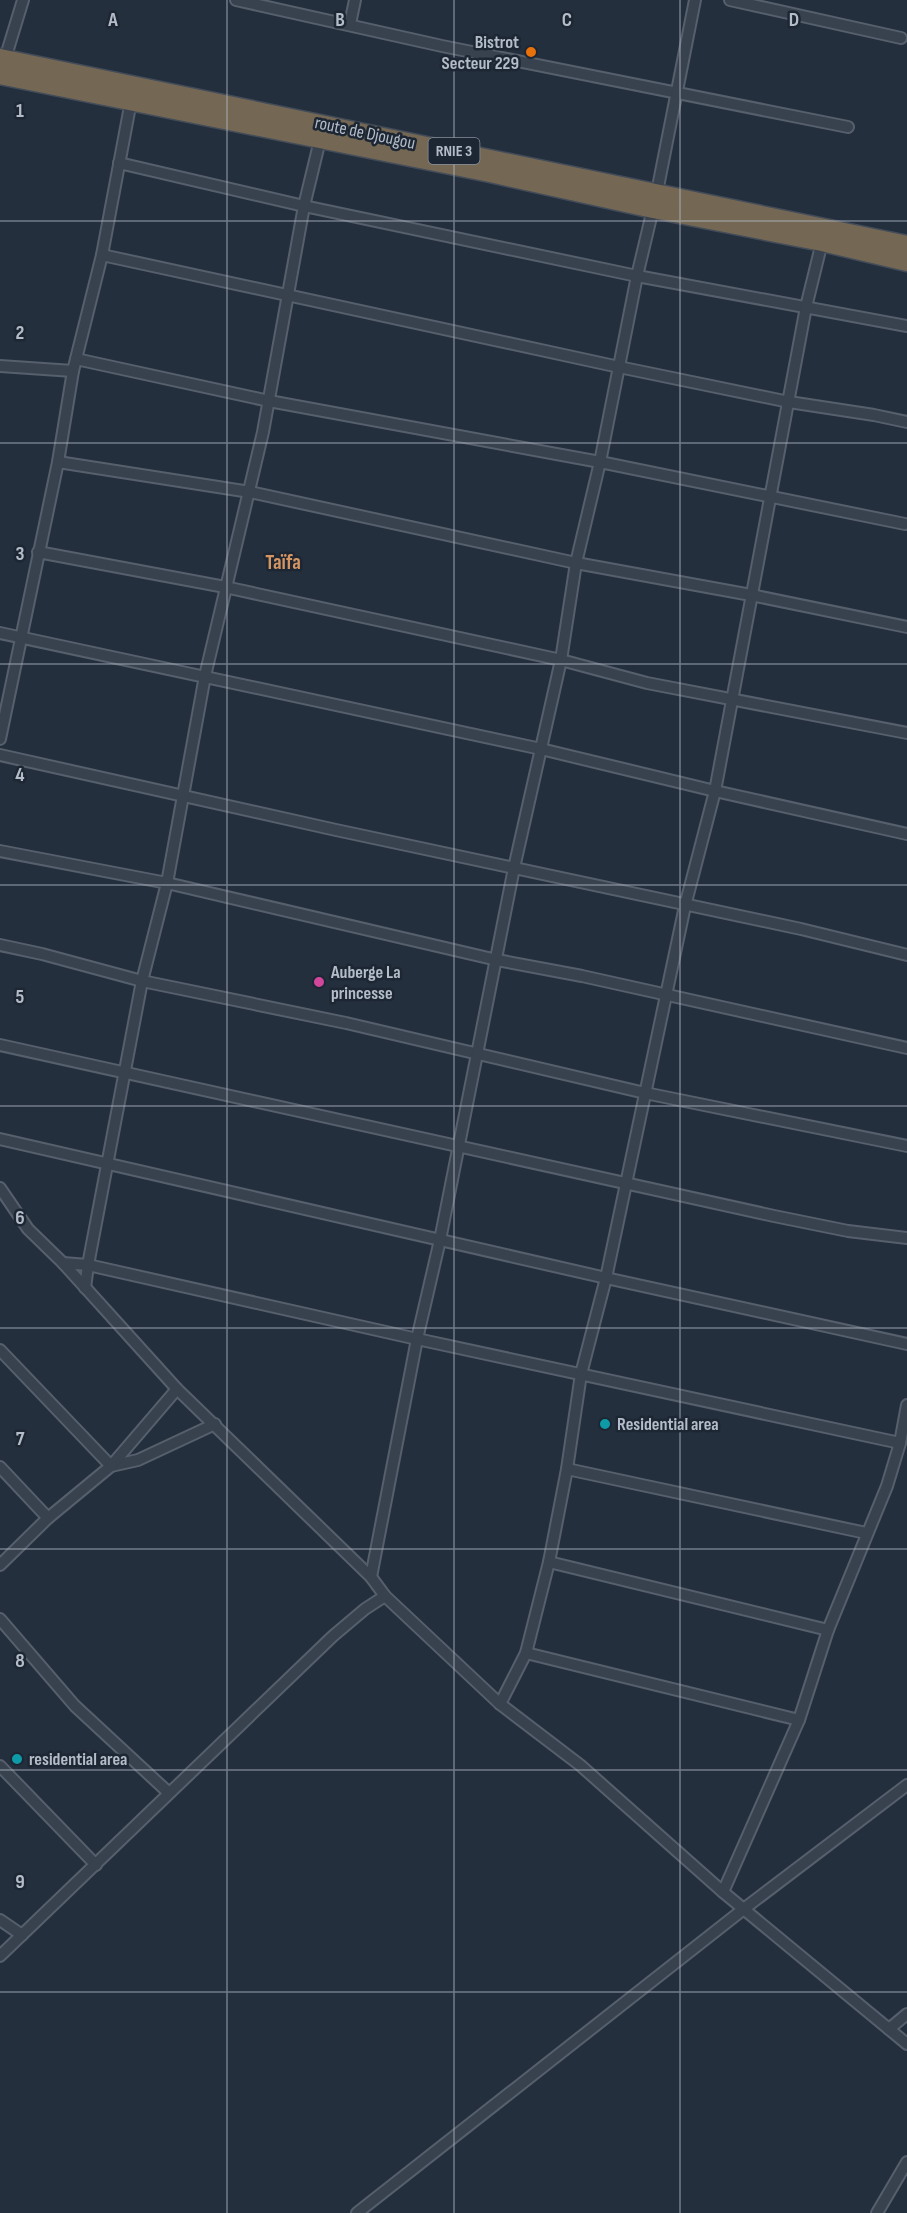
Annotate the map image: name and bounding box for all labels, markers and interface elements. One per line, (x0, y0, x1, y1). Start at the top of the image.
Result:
text: A (107, 8, 118, 32)
text: B (335, 8, 345, 32)
text: C (562, 8, 572, 32)
text: D (789, 8, 799, 32)
place label: Bistrot Secteur 229 (442, 32, 519, 74)
marker: Bistrot Secteur 229 (524, 45, 538, 59)
text: 1 (16, 99, 24, 123)
street label: route de Djougou (313, 112, 417, 154)
road number: RNIE 3 (428, 138, 480, 164)
text: 2 (16, 321, 24, 345)
text: 3 (16, 542, 25, 566)
district label: Taïfa (265, 550, 301, 575)
text: 4 (15, 763, 25, 787)
place label: Auberge La princesse (330, 962, 401, 1004)
marker: Auberge La princesse (312, 975, 326, 989)
text: 5 (16, 985, 25, 1009)
text: 6 (15, 1206, 25, 1230)
place label: Residential area (617, 1414, 719, 1435)
marker: Residential area (598, 1417, 612, 1431)
text: 7 (16, 1427, 25, 1451)
text: 8 (15, 1649, 25, 1673)
place label: residential area (29, 1749, 127, 1770)
marker: residential area (10, 1752, 24, 1766)
text: 9 (15, 1870, 25, 1894)

